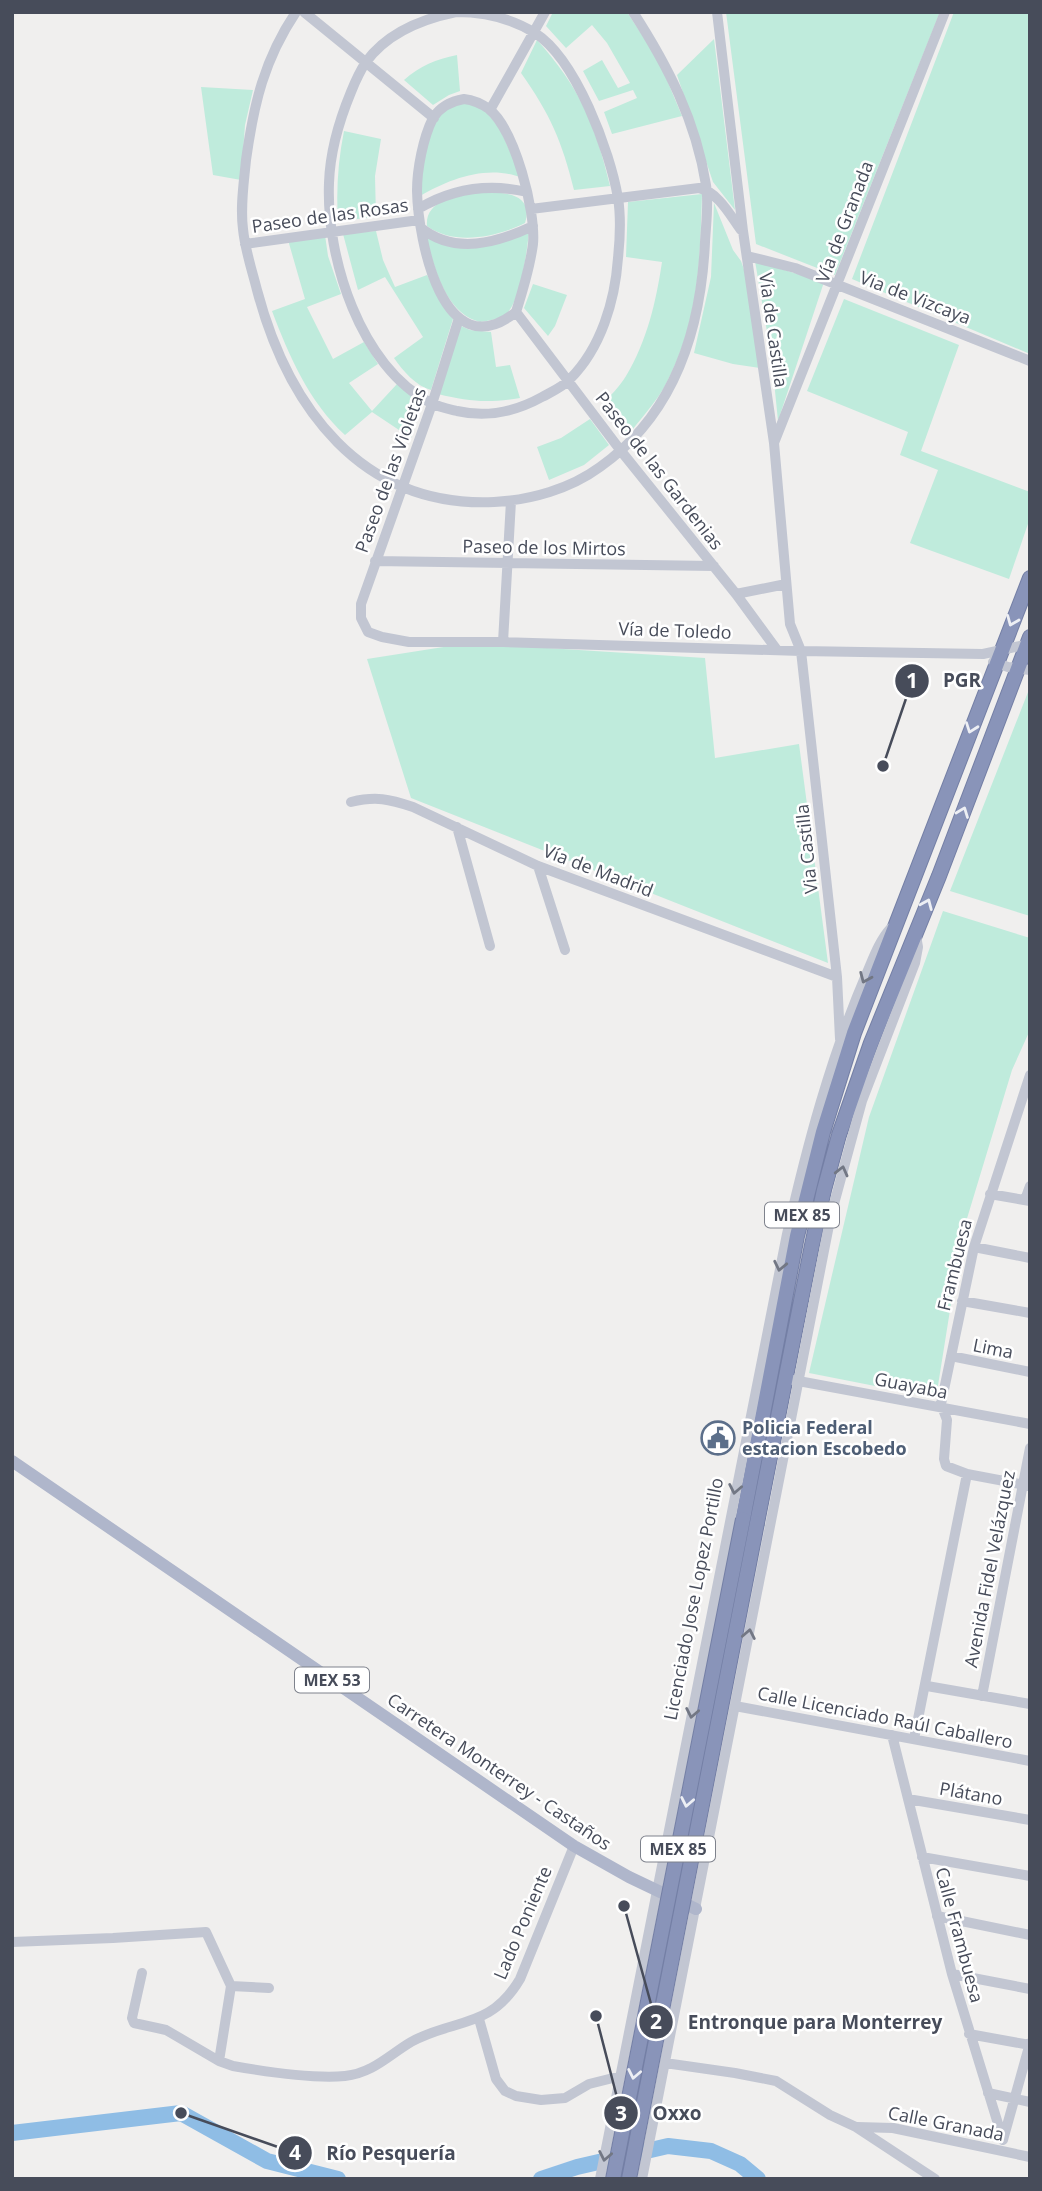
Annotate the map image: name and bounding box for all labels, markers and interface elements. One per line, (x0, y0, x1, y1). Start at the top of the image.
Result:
street label: Vía de Granada (810, 157, 878, 286)
street label: Paseo de las Rosas (250, 192, 410, 238)
street label: Via de Vizcaya (856, 265, 974, 329)
street label: Vía de Castilla (754, 271, 794, 389)
street label: Paseo de las Violetas (349, 384, 431, 556)
street label: Paseo de las Gardenias (591, 386, 729, 554)
street label: Paseo de los Mirtos (462, 534, 626, 560)
one-way arrow (1007, 614, 1021, 626)
street label: Vía de Toledo (618, 616, 732, 644)
callout: PGR (894, 661, 996, 701)
text: 1 (906, 666, 918, 694)
text: PGR (943, 667, 982, 693)
one-way arrow (966, 722, 980, 734)
street label: Via Castilla (789, 803, 823, 895)
one-way arrow (955, 806, 969, 818)
street label: Vía de Madrid (540, 838, 657, 902)
one-way arrow (919, 899, 933, 911)
one-way arrow (859, 971, 873, 983)
one-way arrow (834, 1165, 848, 1177)
road number: MEX 85 (765, 1203, 839, 1228)
street label: Frambuesa (931, 1216, 977, 1313)
one-way arrow (774, 1260, 789, 1272)
street label: Lima (971, 1332, 1015, 1364)
street label: Guayaba (872, 1366, 950, 1404)
place label: Policia Federal estacion Escobedo (742, 1415, 907, 1460)
public building icon: Policia Federal estacion Escobedo (699, 1419, 737, 1457)
street label: Avenida Fidel Velázquez (958, 1468, 1020, 1669)
street label: Licenciado Jose Lopez Portillo (658, 1475, 728, 1722)
one-way arrow (729, 1483, 744, 1495)
one-way arrow (741, 1629, 756, 1640)
road number: MEX 53 (295, 1668, 369, 1692)
street label: Calle Licenciado Raúl Caballero (755, 1680, 1015, 1754)
street label: Carretera Monterrey - Castaños (383, 1687, 616, 1855)
one-way arrow (685, 1707, 700, 1719)
street label: Plátano (938, 1776, 1005, 1810)
one-way arrow (680, 1796, 695, 1808)
road number: MEX 85 (641, 1837, 715, 1862)
street label: Lado Poniente (487, 1862, 557, 1983)
street label: Calle Frambuesa (930, 1864, 990, 2005)
callout: Entronque para Monterrey (639, 2002, 956, 2042)
text: 2 (650, 2007, 662, 2035)
text: Entronque para Monterrey (688, 2009, 942, 2035)
one-way arrow (628, 2068, 643, 2080)
callout: Oxxo (604, 2093, 716, 2133)
text: 3 (615, 2099, 627, 2127)
text: Oxxo (653, 2100, 701, 2126)
street label: Calle Granada (886, 2100, 1006, 2146)
callout: Río Pesquería (277, 2133, 470, 2173)
text: 4 (289, 2138, 301, 2166)
text: Río Pesquería (326, 2140, 456, 2166)
one-way arrow (598, 2150, 613, 2162)

